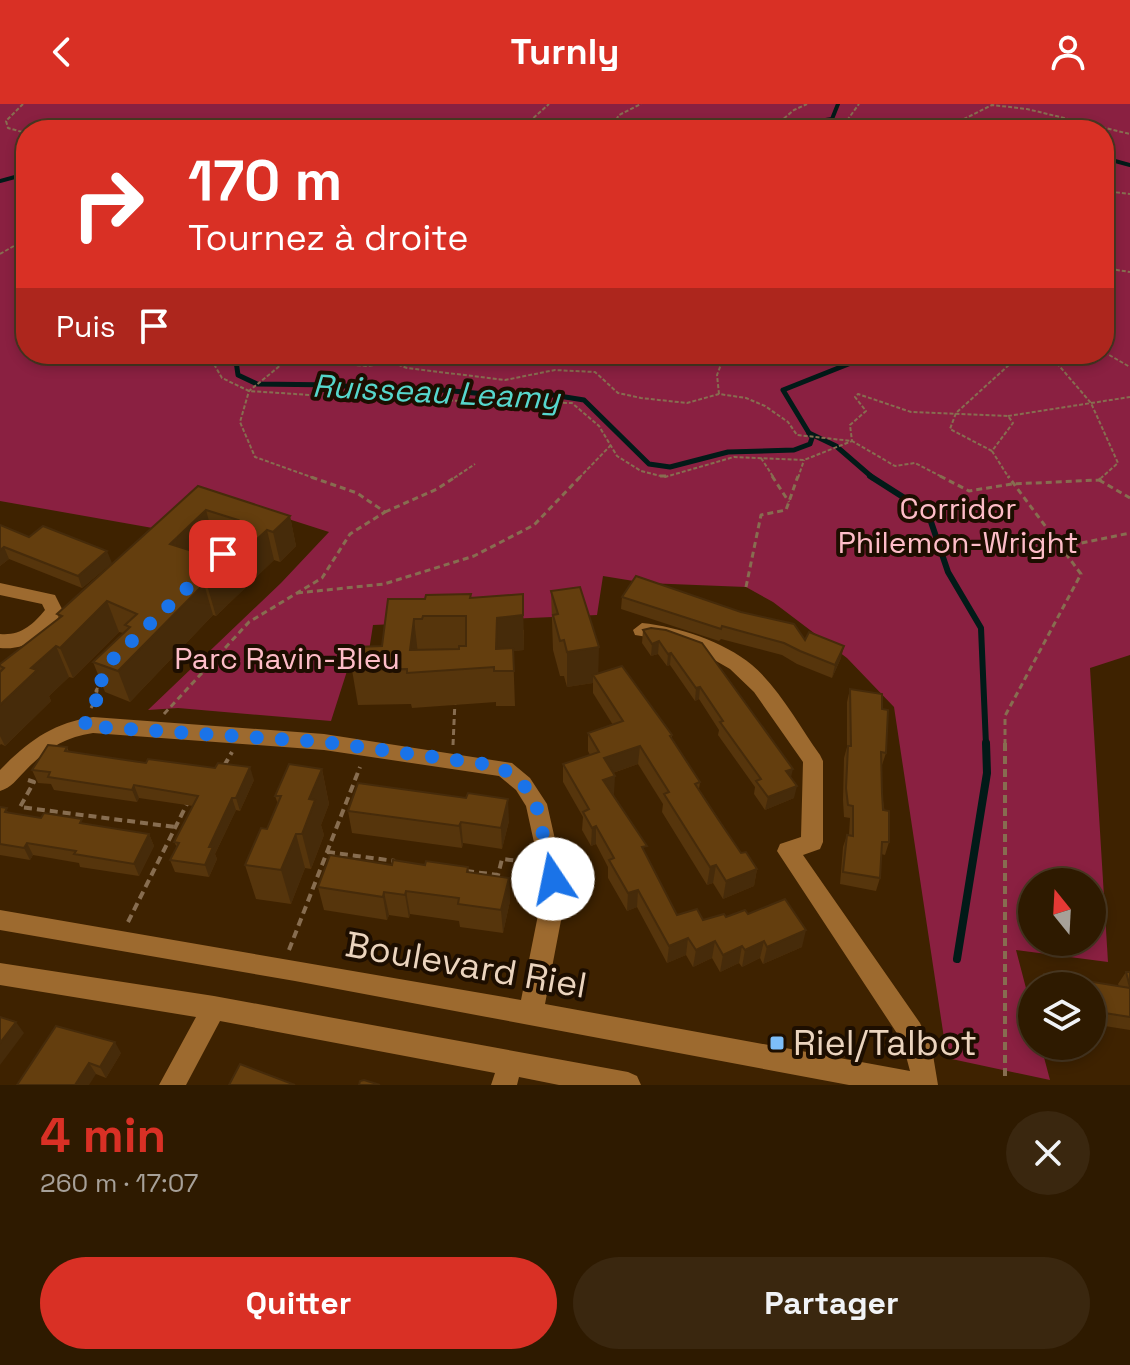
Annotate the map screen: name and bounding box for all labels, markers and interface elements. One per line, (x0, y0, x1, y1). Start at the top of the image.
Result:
text: Turnly (511, 29, 619, 75)
icon: back (40, 30, 84, 74)
icon: person (1046, 30, 1090, 74)
text: 170 m (188, 145, 342, 216)
icon: right (56, 152, 160, 256)
text: Tournez à droite (188, 215, 469, 261)
icon: arrive (132, 304, 176, 348)
text: Puis (56, 307, 116, 346)
water label: Ruisseau Leamy (311, 366, 562, 419)
park label: Corridor Philemon-Wright (838, 489, 1078, 562)
pin (189, 520, 257, 588)
icon: arrive (201, 532, 245, 576)
park label: Parc Ravin-Bleu (174, 639, 400, 678)
position arrow (511, 837, 595, 921)
north arrow (1018, 868, 1106, 956)
map controls (1018, 868, 1106, 1060)
street label: Boulevard Riel (342, 921, 590, 1009)
button: layers (1018, 972, 1106, 1060)
place label: Riel/Talbot (793, 1020, 977, 1066)
marker: Riel/Talbot (768, 1034, 786, 1052)
text: 4 min (40, 1105, 166, 1166)
button: close (1006, 1111, 1090, 1195)
text: 260 m · 17:07 (40, 1166, 199, 1200)
button: Quitter (40, 1257, 557, 1349)
button: Partager (573, 1257, 1090, 1349)

